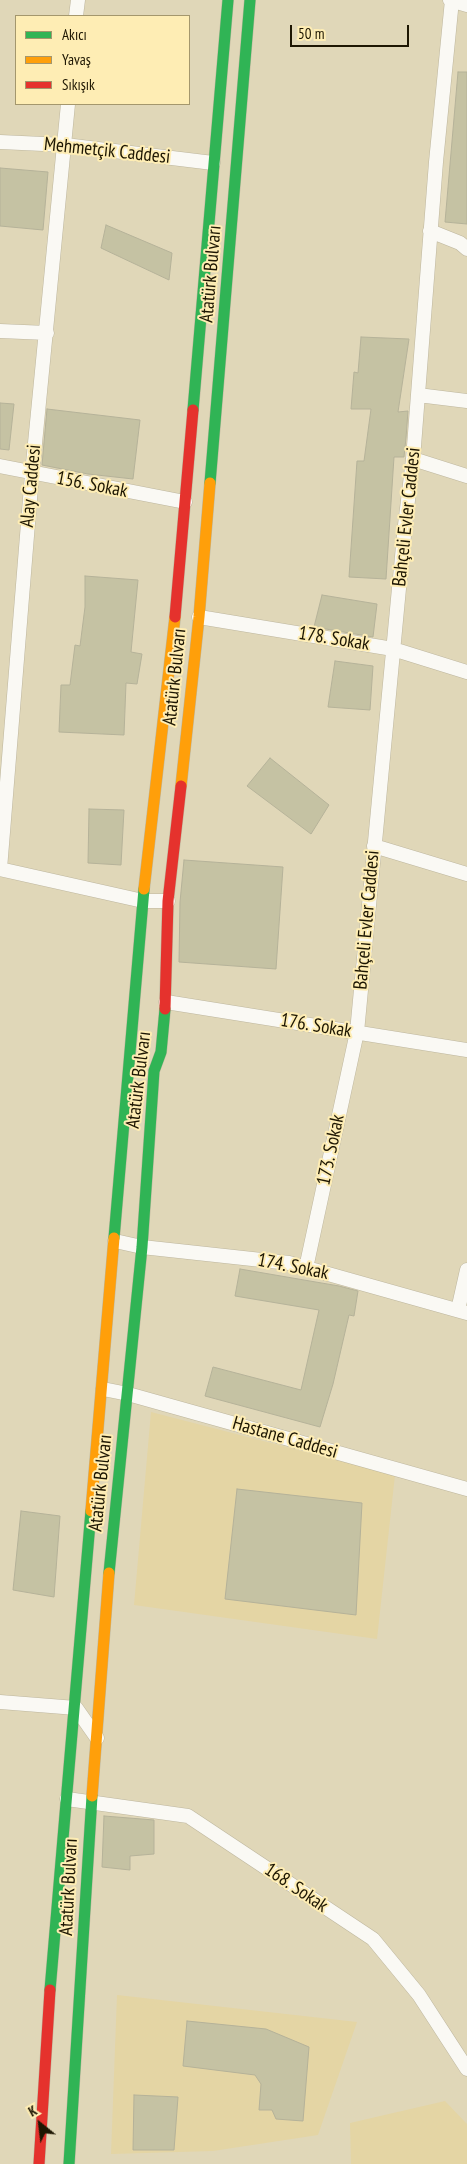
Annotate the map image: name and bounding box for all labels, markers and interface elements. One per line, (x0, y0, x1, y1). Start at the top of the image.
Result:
legend (15, 15, 190, 105)
scale bar (292, 15, 411, 47)
text: 50 m (298, 24, 324, 43)
text: Akıcı (62, 25, 87, 44)
text: Yavaş (62, 50, 91, 69)
text: Sıkışık (62, 75, 95, 94)
street label: Mehmetçik Caddesi (43, 133, 171, 169)
street label: Atatürk Bulvarı (195, 224, 227, 324)
street label: Alay Caddesi (16, 444, 46, 528)
street label: Bahçeli Evler Caddesi (388, 446, 426, 588)
street label: 156. Sokak (55, 467, 129, 503)
street label: 178. Sokak (297, 622, 371, 656)
street label: Atatürk Bulvarı (159, 627, 191, 727)
street label: Bahçeli Evler Caddesi (350, 849, 384, 991)
street label: 176. Sokak (279, 1009, 353, 1043)
street label: Atatürk Bulvarı (122, 1030, 156, 1130)
street label: 173. Sokak (312, 1113, 350, 1187)
street label: 174. Sokak (256, 1249, 330, 1285)
street label: Hastane Caddesi (230, 1412, 340, 1464)
street label: Atatürk Bulvarı (85, 1433, 117, 1533)
street label: Atatürk Bulvarı (55, 1838, 83, 1936)
street label: 168. Sokak (260, 1858, 332, 1918)
north arrow (15, 2099, 65, 2149)
text: K (25, 2101, 40, 2121)

